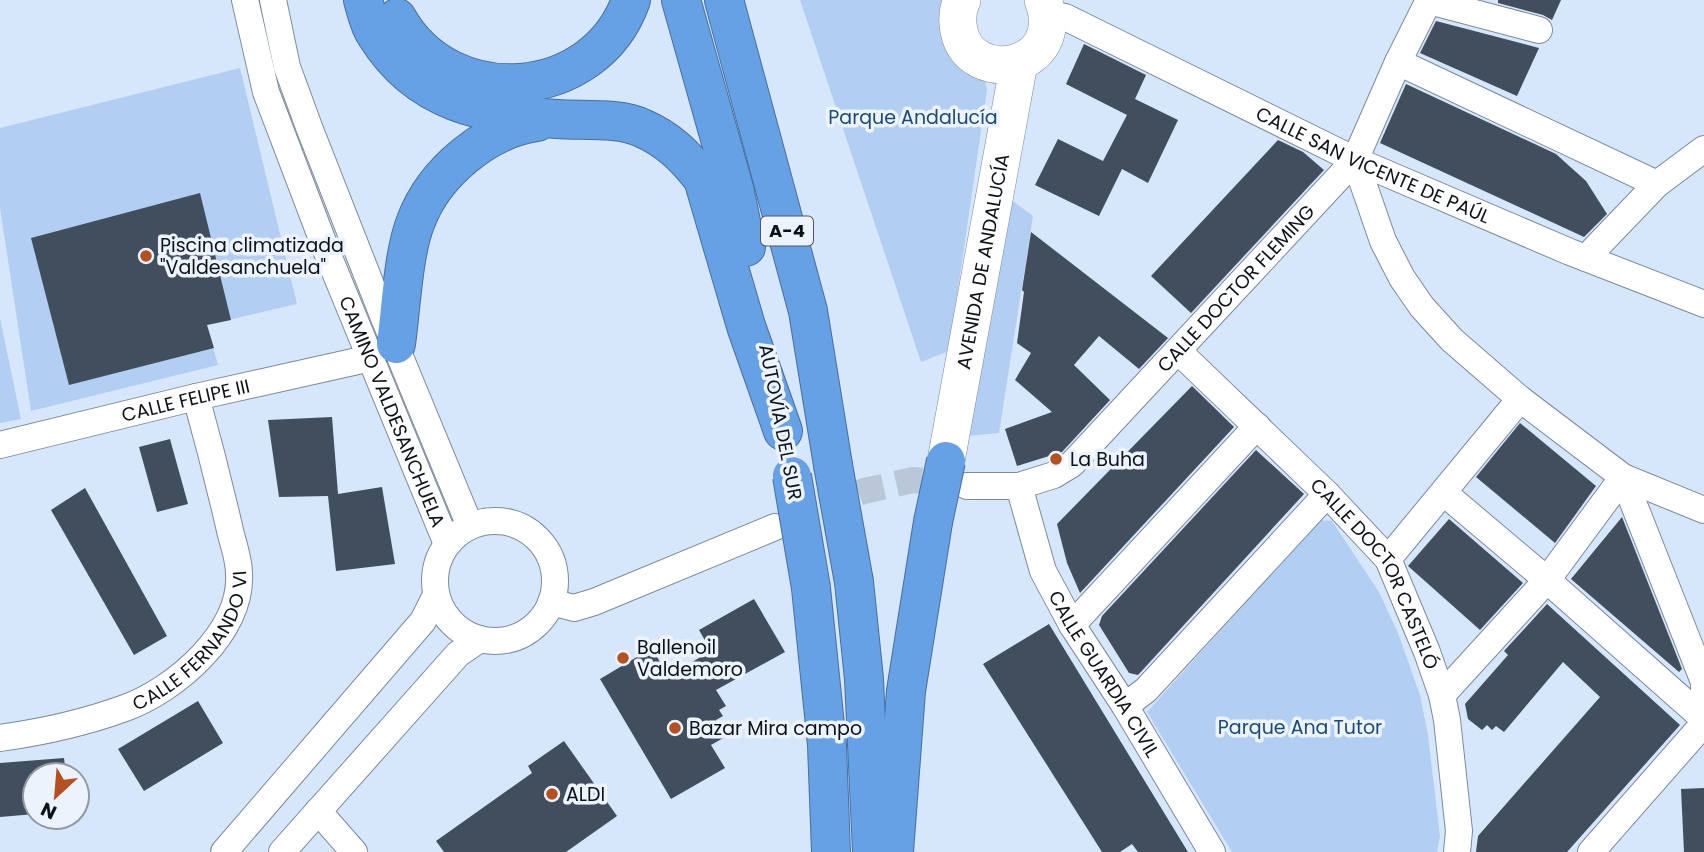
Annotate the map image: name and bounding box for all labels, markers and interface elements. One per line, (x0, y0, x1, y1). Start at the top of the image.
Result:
street label: CALLE SAN VICENTE DE PAÚL (1251, 100, 1494, 230)
park label: Parque Andalucía (828, 104, 998, 131)
street label: AVENIDA DE ANDALUCÍA (950, 151, 1016, 371)
street label: CALLE DOCTOR FLEMING (1151, 199, 1321, 378)
road number: A-4 (761, 216, 813, 246)
place label: Piscina climatizada "Valdesanchuela" (160, 232, 344, 281)
marker: Piscina climatizada "Valdesanchuela" (138, 248, 154, 264)
street label: CAMINO VALDESANCHUELA (332, 292, 452, 532)
street label: AUTOVÍA DEL SUR (752, 342, 809, 502)
street label: CALLE FELIPE III (119, 372, 252, 429)
place label: La Buha (1070, 446, 1145, 473)
marker: La Buha (1048, 451, 1064, 467)
street label: CALLE DOCTOR CASTELÓ (1304, 472, 1445, 673)
street label: CALLE FERNANDO VI (128, 570, 253, 717)
street label: CALLE GUARDIA CIVIL (1042, 586, 1166, 763)
place label: Ballenoil Valdemoro (637, 634, 743, 683)
marker: Ballenoil Valdemoro (615, 650, 631, 666)
park label: Parque Ana Tutor (1218, 714, 1382, 741)
place label: Bazar Mira campo (689, 715, 862, 742)
marker: Bazar Mira campo (667, 720, 683, 736)
north arrow (21, 761, 91, 831)
place label: ALDI (566, 781, 605, 808)
marker: ALDI (544, 786, 560, 802)
text: N (36, 796, 61, 826)

